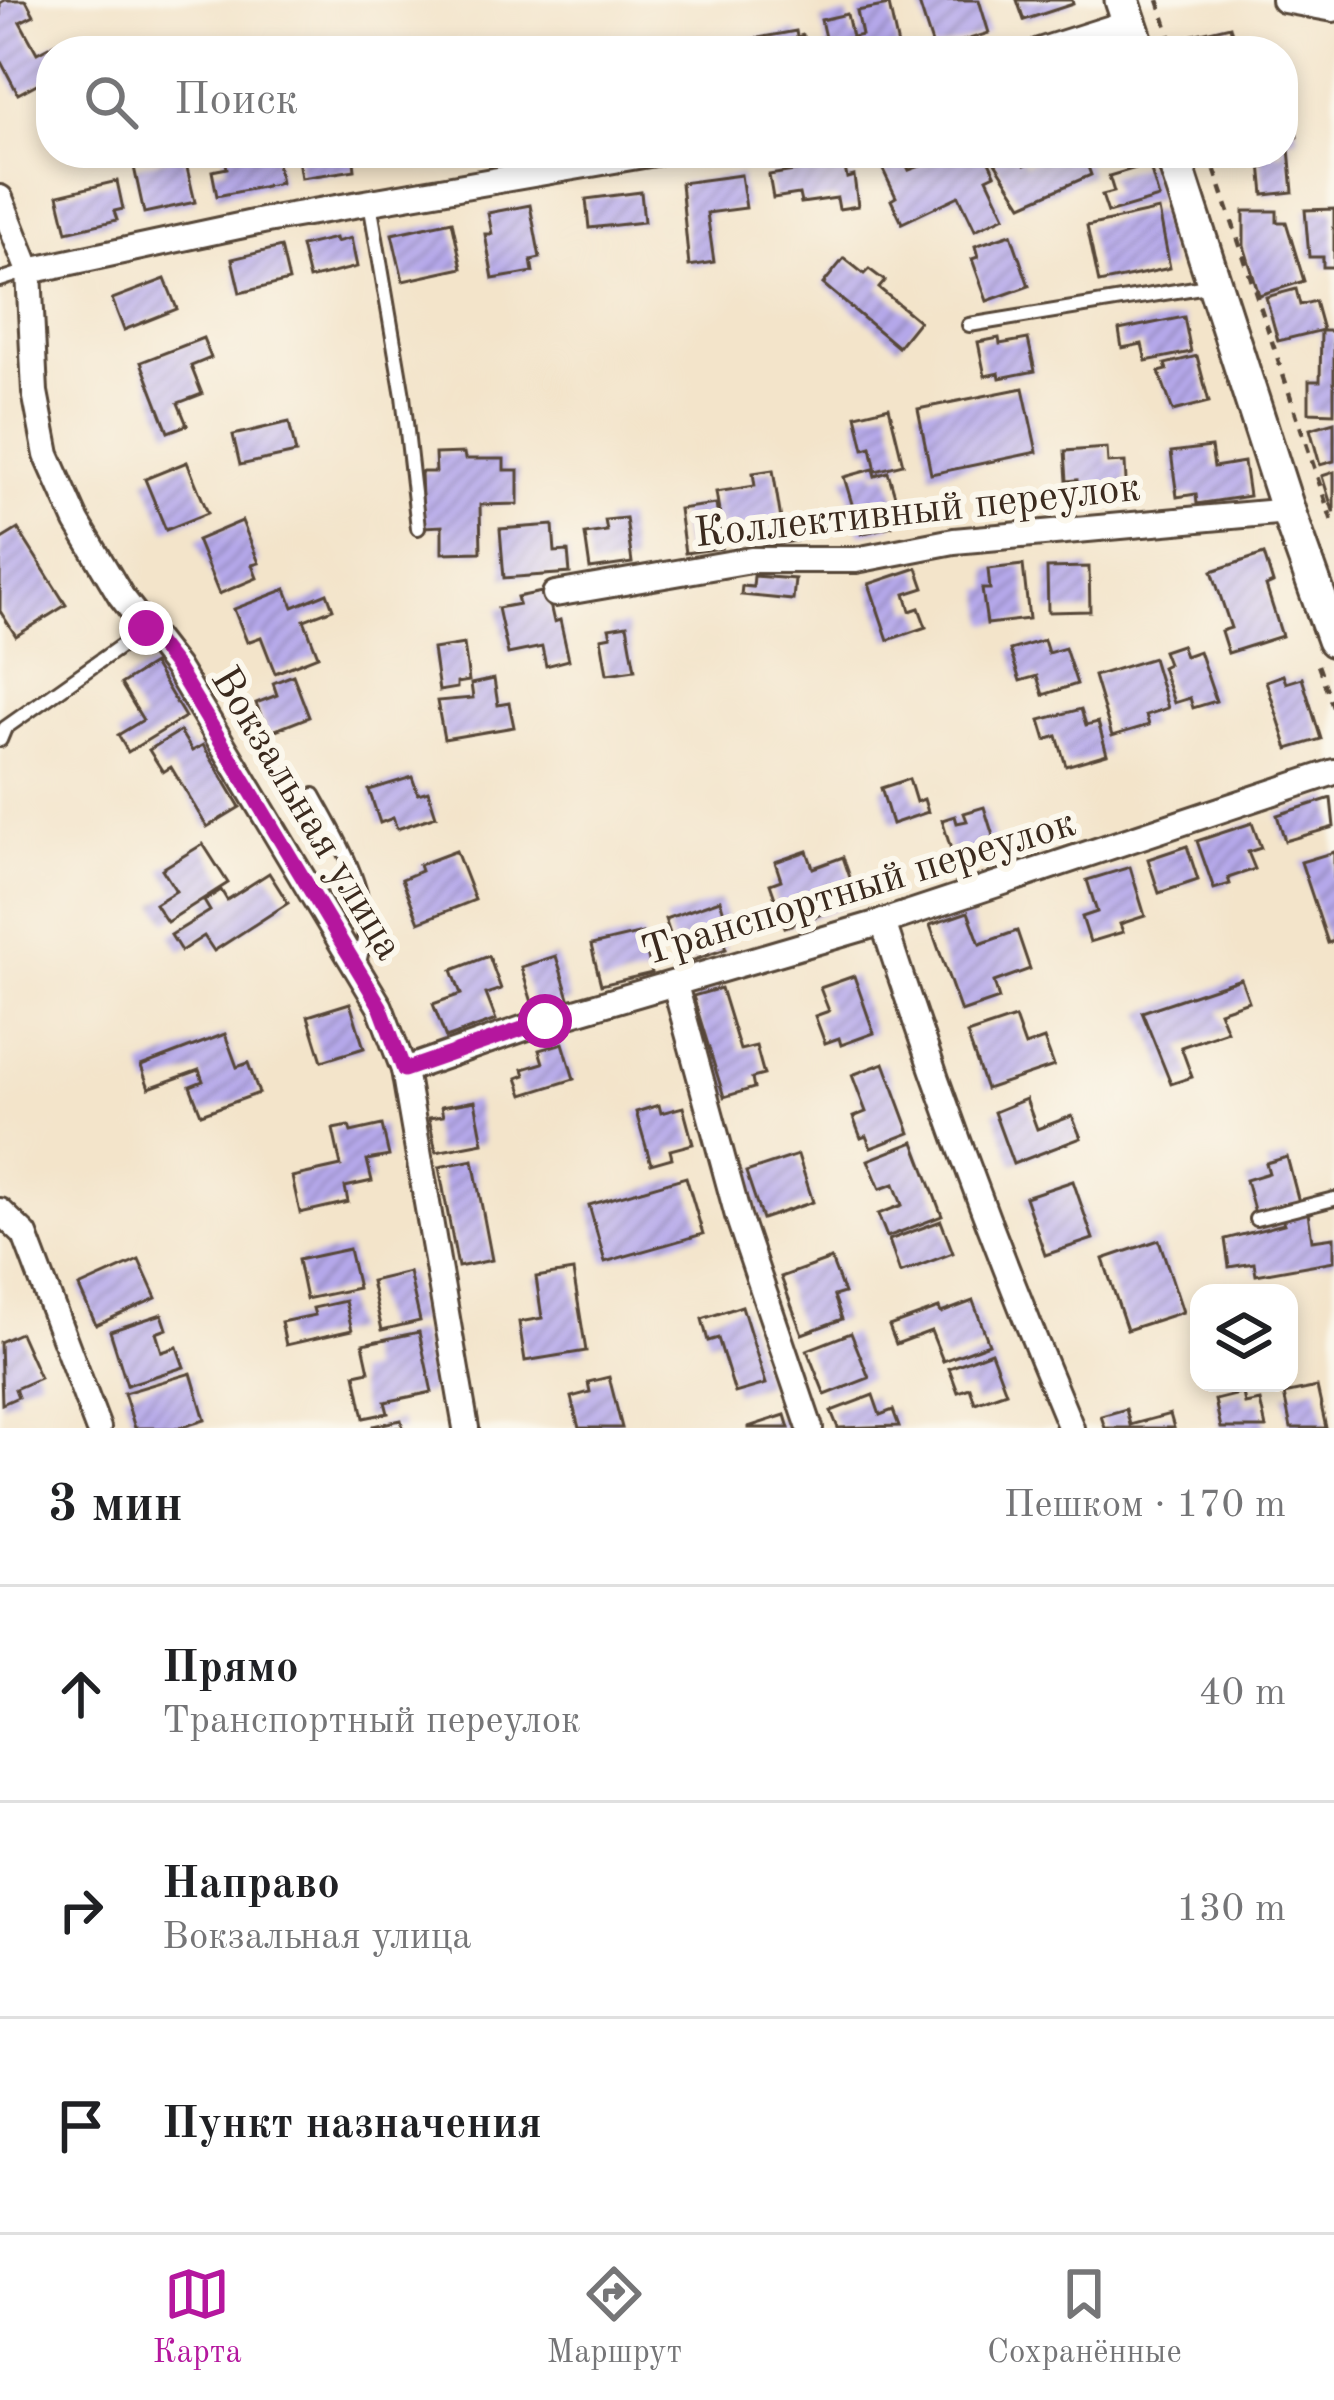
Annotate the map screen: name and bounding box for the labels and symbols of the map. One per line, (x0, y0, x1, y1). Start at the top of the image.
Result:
street label: Коллективный переулок (692, 468, 1143, 556)
route end (119, 601, 173, 655)
street label: Вокзальная улица (202, 660, 409, 968)
street label: Транспортный переулок (638, 803, 1081, 975)
route start (518, 994, 572, 1048)

